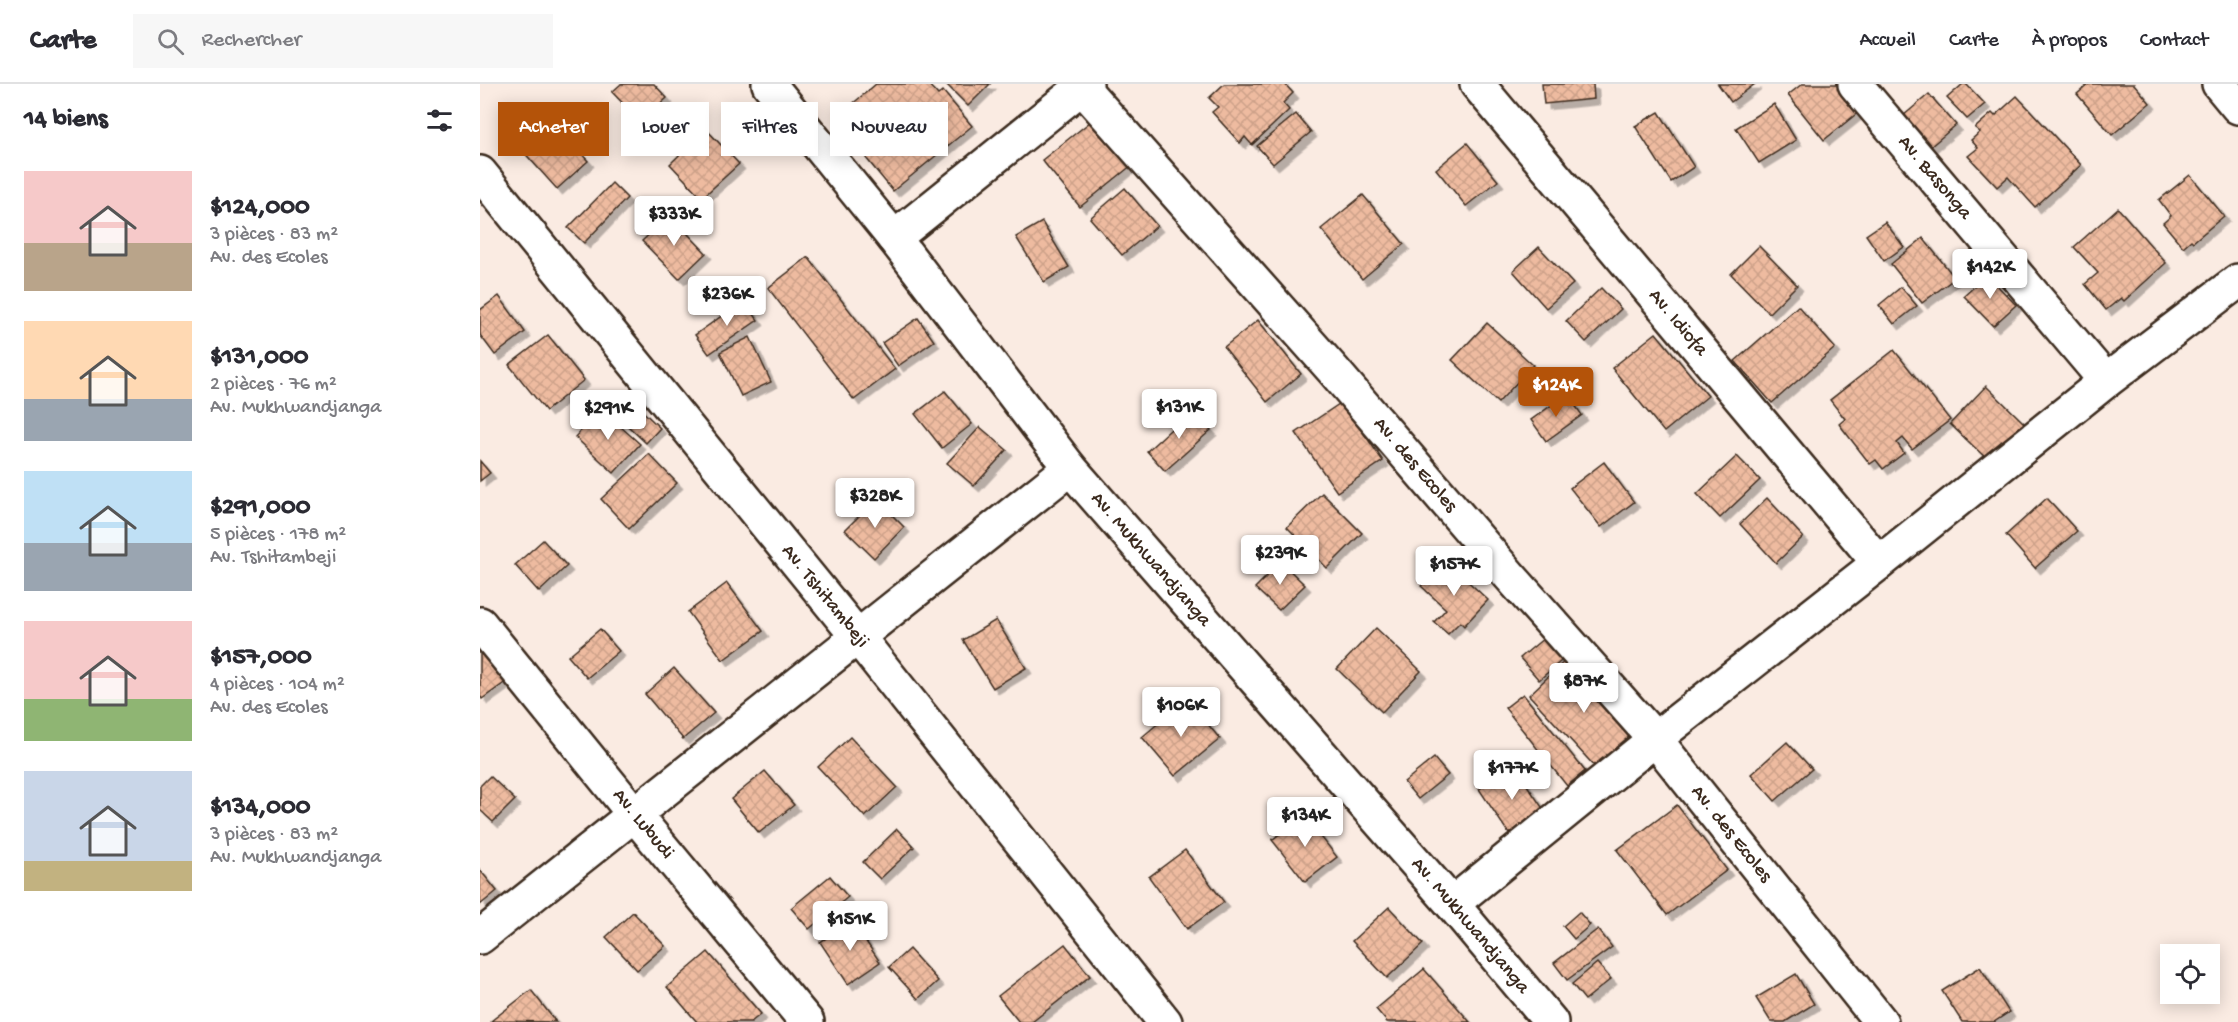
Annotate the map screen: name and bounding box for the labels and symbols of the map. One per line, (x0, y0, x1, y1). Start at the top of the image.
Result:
street label: Av. Basonga (1892, 131, 1977, 225)
pin: $333K (632, 196, 716, 247)
pin: $142K (1948, 249, 2032, 300)
pin: $236K (685, 276, 769, 327)
street label: Av. Idiofa (1643, 285, 1713, 362)
pin: $124K (1514, 367, 1598, 418)
pin: $131K (1137, 389, 1221, 440)
pin: $291K (566, 390, 650, 441)
street label: Av. des Ecoles (1368, 413, 1462, 518)
pin: $328K (833, 478, 917, 529)
street label: Av. Mukhwandjanga (1085, 488, 1216, 633)
pin: $239K (1238, 535, 1322, 586)
street label: Av. Tshitambeji (776, 540, 874, 653)
pin: $157K (1412, 546, 1496, 597)
pin: $87K (1548, 663, 1620, 714)
pin: $106K (1139, 687, 1223, 738)
pin: $177K (1470, 750, 1554, 801)
street label: Av. des Ecoles (1685, 781, 1777, 888)
street label: Av. Lubudi (607, 784, 678, 864)
pin: $134K (1263, 797, 1347, 848)
street label: Av. Mukhwandjanga (1406, 853, 1535, 999)
pin: $151K (808, 901, 892, 952)

